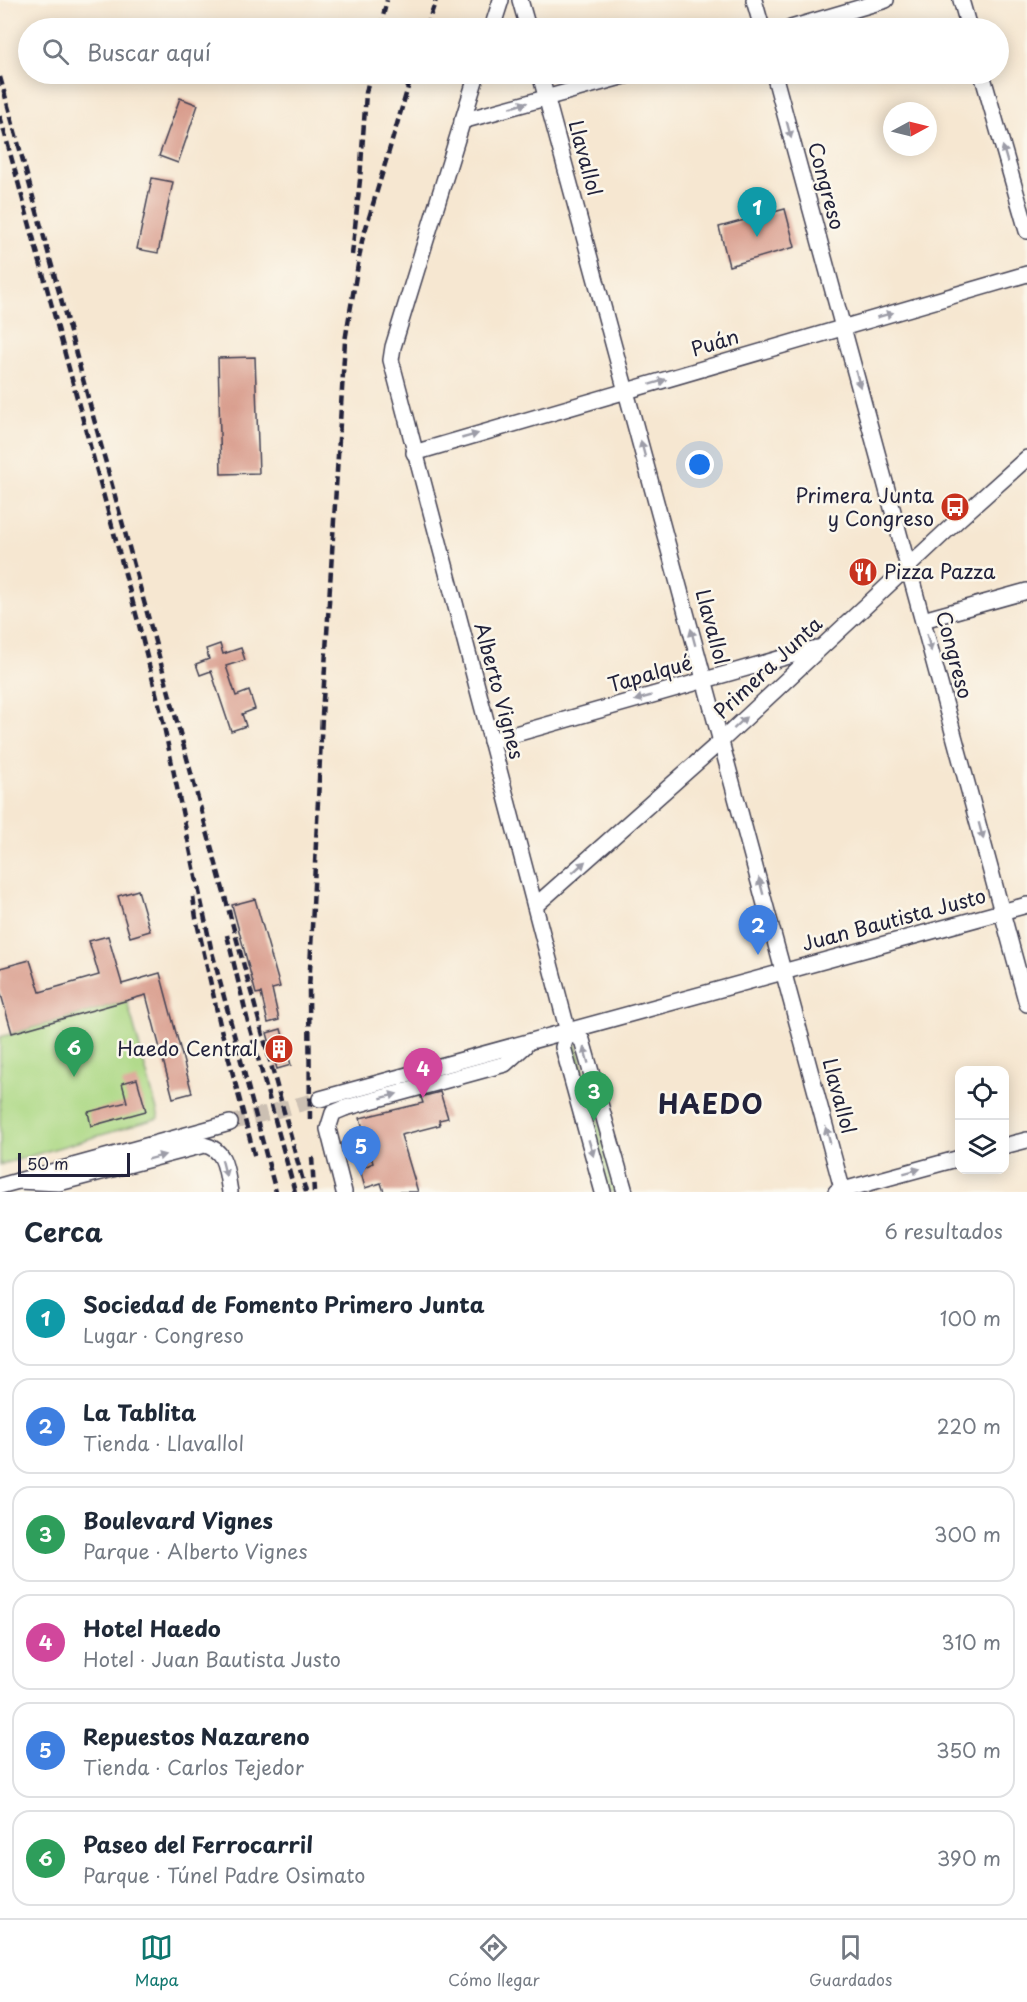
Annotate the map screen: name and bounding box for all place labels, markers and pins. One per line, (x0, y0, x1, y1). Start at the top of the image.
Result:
pin: 1 (738, 188, 777, 237)
place label: Primera Junta y Congreso (795, 480, 935, 533)
bus stop icon: Primera Junta y Congreso (939, 491, 971, 523)
restaurant icon: Pizza Pazza (847, 556, 879, 588)
place label: Pizza Pazza (884, 556, 996, 586)
pin: 2 (738, 906, 777, 955)
pin: 6 (54, 1028, 94, 1077)
place label: Haedo Central (117, 1033, 258, 1063)
building icon: Haedo Central (263, 1033, 295, 1065)
pin: 4 (404, 1048, 442, 1098)
pin: 3 (574, 1072, 614, 1121)
pin: 5 (342, 1126, 380, 1176)

